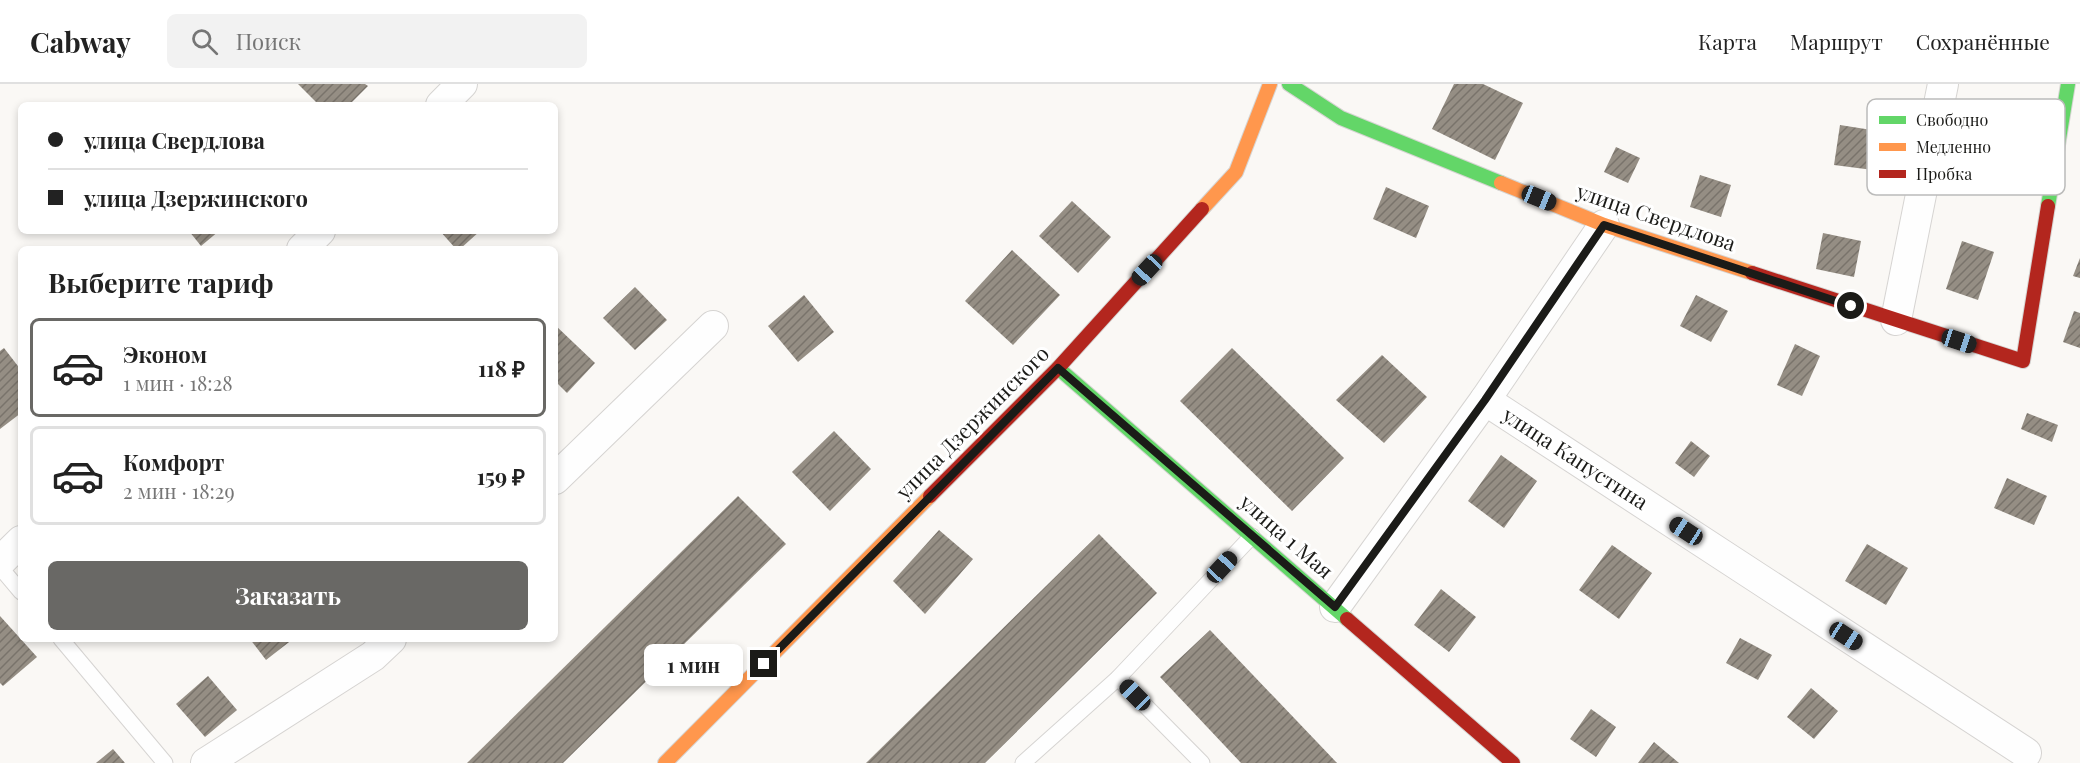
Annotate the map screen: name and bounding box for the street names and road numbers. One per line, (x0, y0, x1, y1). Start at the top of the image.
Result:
street label: улица Свердлова (1572, 175, 1740, 257)
street label: улица Дзержинского (888, 339, 1054, 505)
street label: улица Капустина (1497, 399, 1655, 515)
street label: улица 1 Мая (1234, 487, 1340, 584)

